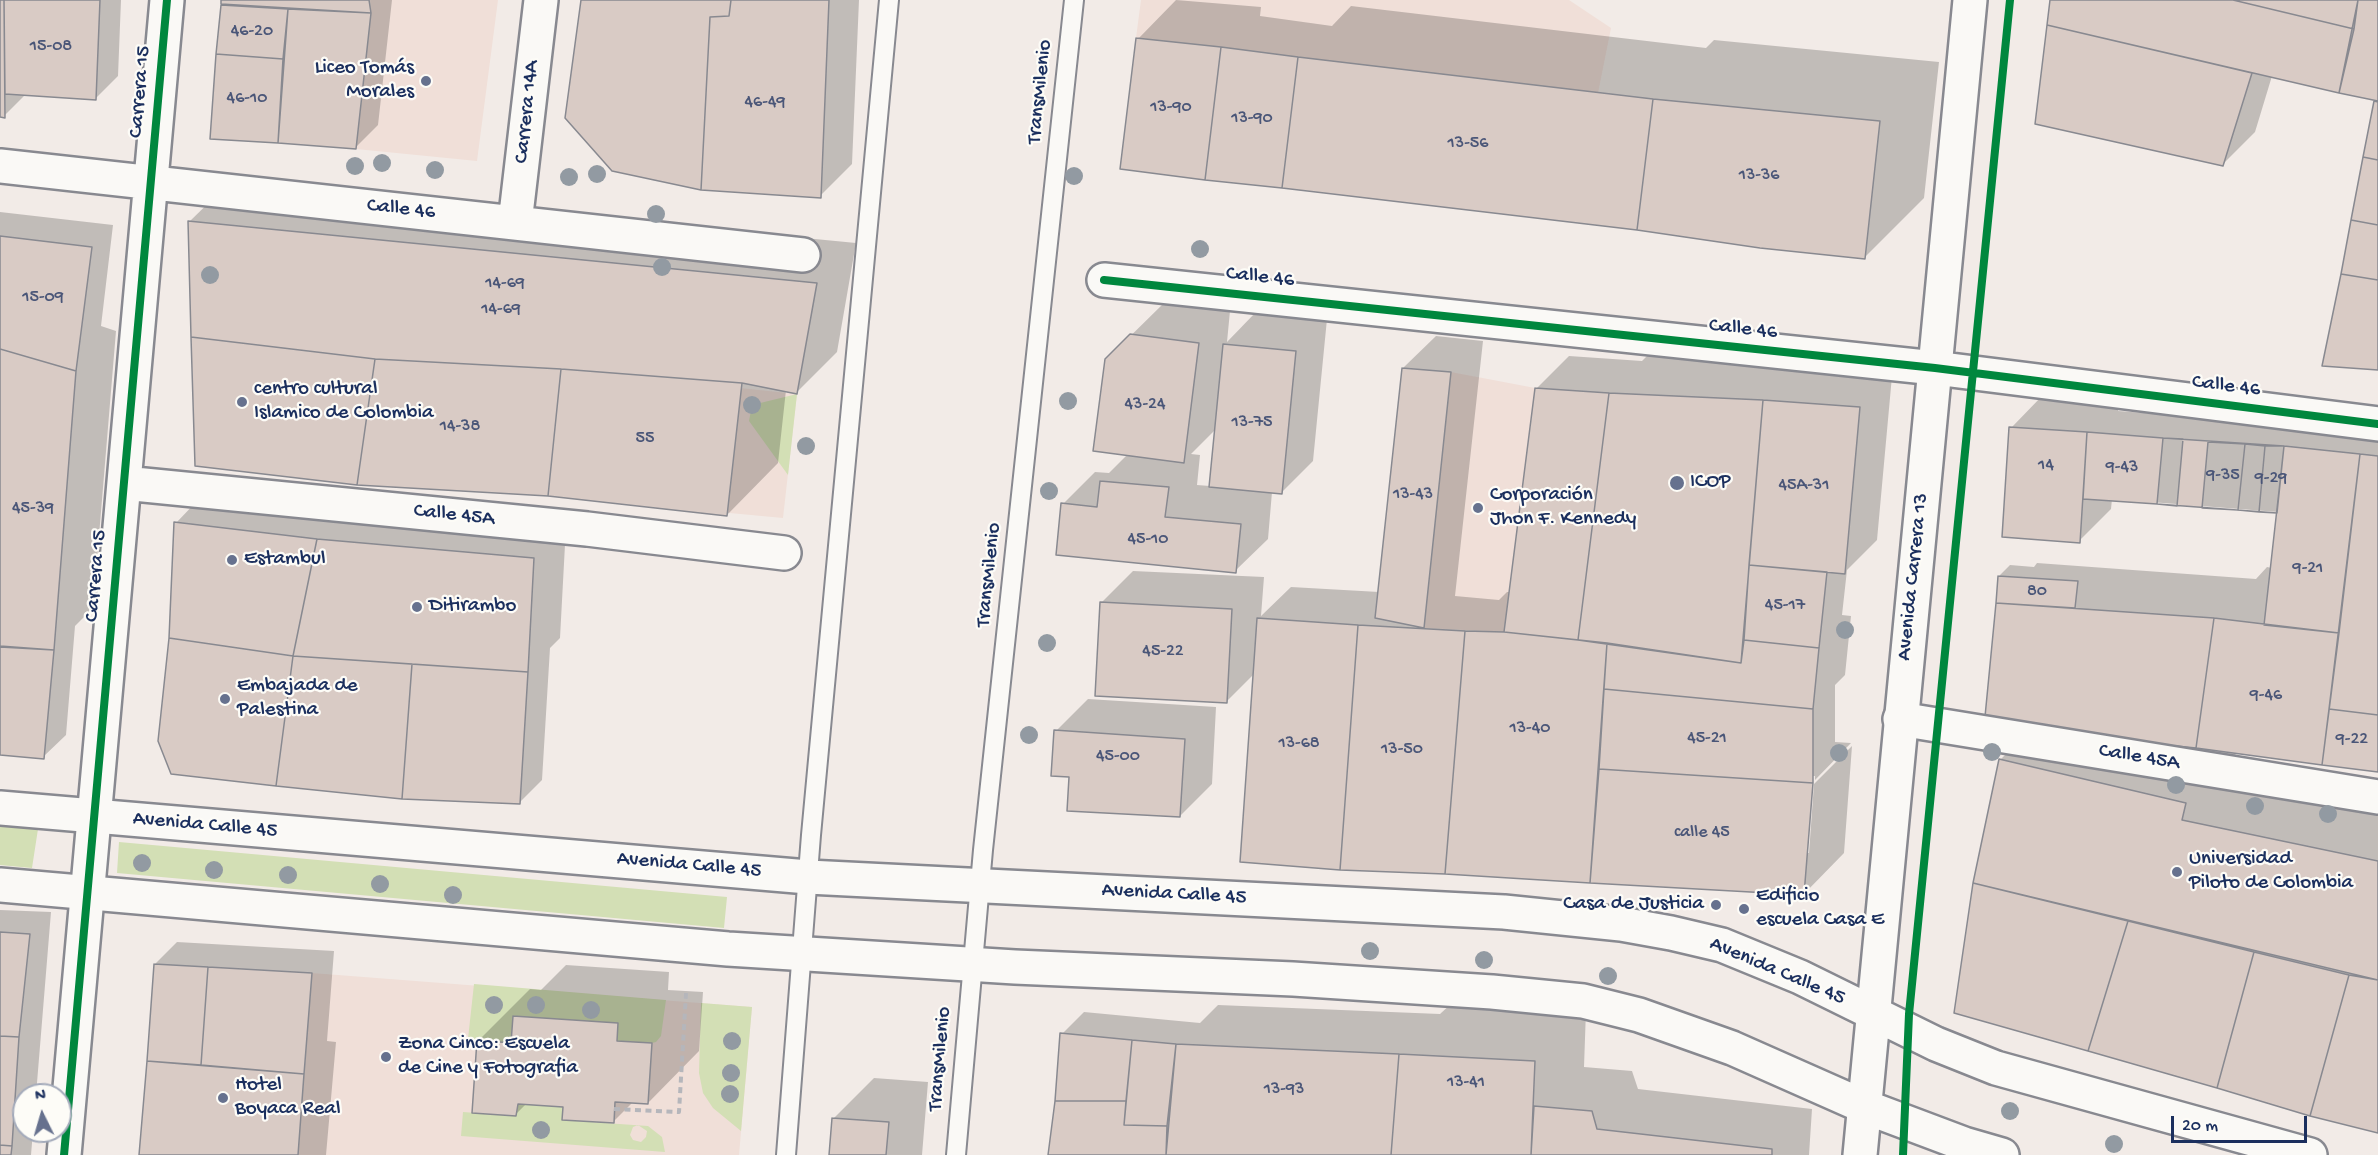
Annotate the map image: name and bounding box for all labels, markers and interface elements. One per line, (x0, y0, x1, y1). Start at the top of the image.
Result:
house number: 46-20 (231, 21, 273, 43)
house number: 15-08 (30, 36, 72, 58)
street label: TransMilenio (1023, 39, 1059, 145)
street label: Carrera 15 (124, 45, 158, 139)
place label: Liceo Tomás Morales (315, 56, 414, 106)
street label: Carrera 14A (510, 59, 546, 165)
marker: Liceo Tomás Morales (419, 74, 433, 88)
house number: 46-10 (227, 88, 267, 110)
house number: 46-49 (745, 92, 785, 114)
house number: 13-90 (1150, 97, 1192, 119)
house number: 13-90 (1231, 108, 1273, 130)
house number: 13-56 (1448, 133, 1488, 155)
house number: 13-36 (1739, 165, 1779, 187)
street label: Calle 46 (366, 194, 436, 226)
street label: Calle 46 (1225, 262, 1295, 294)
house number: 14-69 (485, 273, 525, 295)
house number: 15-09 (22, 287, 64, 309)
house number: 14-69 (481, 299, 521, 321)
street label: Calle 46 (1708, 314, 1778, 346)
street label: Calle 46 (2190, 370, 2262, 404)
place label: centro cultural Islamico de Colombia (254, 377, 434, 427)
house number: 43-24 (1125, 394, 1165, 416)
marker: centro cultural Islamico de Colombia (235, 395, 249, 409)
house number: 13-75 (1231, 412, 1273, 434)
house number: 14-38 (440, 416, 480, 438)
house number: 55 (636, 428, 654, 450)
house number: 14 (2038, 455, 2054, 477)
house number: 9-43 (2106, 457, 2138, 479)
house number: 9-35 (2206, 465, 2240, 487)
house number: 9-29 (2255, 468, 2287, 490)
place label: ICOP (1690, 470, 1731, 496)
marker: ICOP (1668, 474, 1686, 492)
house number: 45A-31 (1779, 475, 1829, 497)
place label: Corporación Jhon F. Kennedy (1490, 483, 1636, 533)
house number: 13-43 (1393, 484, 1433, 506)
street label: Avenida Carrera 13 (1893, 492, 1935, 662)
house number: 45-39 (12, 498, 54, 520)
street label: Calle 45A (412, 499, 496, 533)
marker: Corporación Jhon F. Kennedy (1471, 501, 1485, 515)
street label: TransMilenio (972, 522, 1008, 628)
street label: Carrera 15 (80, 529, 114, 623)
house number: 45-10 (1127, 529, 1169, 551)
place label: Estambul (244, 547, 326, 573)
marker: Estambul (225, 553, 239, 567)
house number: 9-21 (2293, 558, 2323, 580)
house number: 80 (2027, 581, 2047, 603)
place label: Ditirambo (429, 594, 516, 620)
house number: 45-17 (1765, 595, 1805, 617)
marker: Ditirambo (410, 600, 424, 614)
house number: 45-22 (1142, 641, 1184, 663)
place label: Embajada de Palestina (237, 674, 358, 724)
house number: 9-46 (2250, 685, 2282, 707)
marker: Embajada de Palestina (218, 692, 232, 706)
house number: 13-40 (1509, 718, 1551, 740)
house number: 45-21 (1687, 728, 1727, 750)
house number: 9-22 (2336, 729, 2368, 751)
house number: 13-68 (1278, 733, 1320, 755)
house number: 13-50 (1381, 739, 1423, 761)
street label: Calle 45A (2097, 739, 2181, 777)
house number: 45-00 (1096, 746, 1140, 768)
street label: Avenida Calle 45 (132, 807, 278, 845)
house number: calle 45 (1674, 822, 1730, 844)
street label: Avenida Calle 45 (616, 847, 762, 885)
place label: Universidad Piloto de Colombia (2189, 847, 2353, 897)
marker: Universidad Piloto de Colombia (2170, 865, 2184, 879)
street label: Avenida Calle 45 (1101, 879, 1247, 911)
place label: Edificio escuela Casa E (1756, 884, 1884, 934)
place label: Casa de Justicia (1563, 892, 1704, 918)
marker: Casa de Justicia (1709, 898, 1723, 912)
marker: Edificio escuela Casa E (1737, 902, 1751, 916)
street label: Avenida Calle 45 (1705, 932, 1849, 1012)
street label: TransMilenio (924, 1006, 958, 1112)
place label: Zona Cinco: Escuela de Cine y Fotografia (398, 1032, 578, 1082)
marker: Zona Cinco: Escuela de Cine y Fotografia (379, 1050, 393, 1064)
house number: 13-41 (1447, 1072, 1485, 1094)
place label: Hotel Boyaca Real (235, 1073, 341, 1123)
house number: 13-93 (1264, 1079, 1304, 1101)
north arrow (12, 1083, 72, 1143)
text: N (35, 1087, 47, 1106)
marker: Hotel Boyaca Real (216, 1091, 230, 1105)
scale bar (2174, 1104, 2310, 1142)
text: 20 m (2182, 1116, 2218, 1137)

